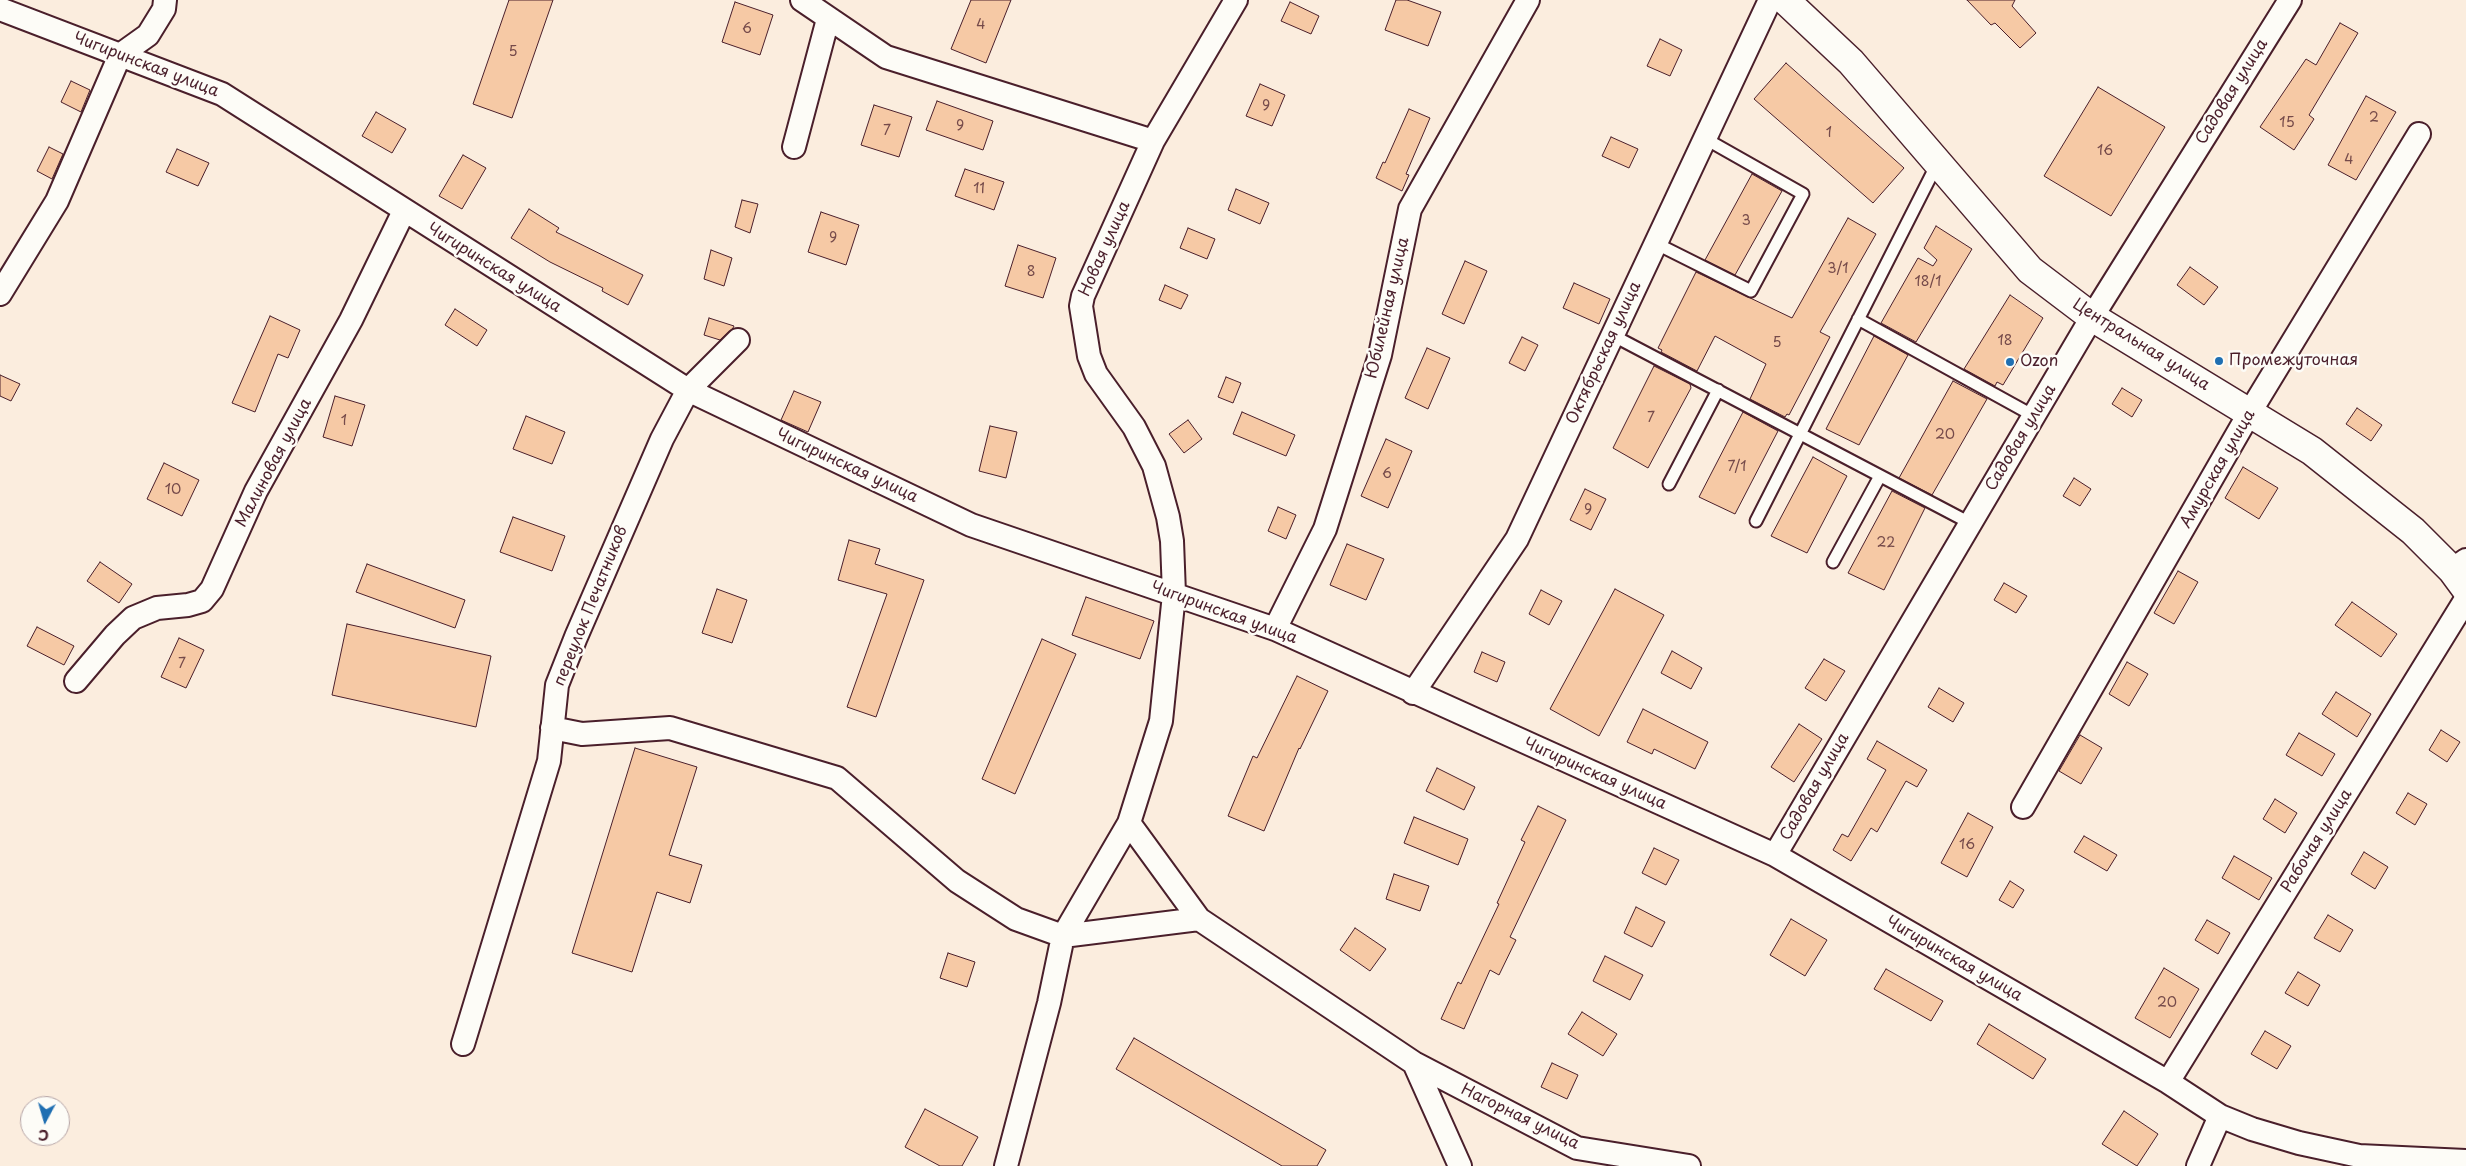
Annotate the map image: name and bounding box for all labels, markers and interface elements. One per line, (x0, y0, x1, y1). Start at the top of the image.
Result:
house number: 4 (976, 17, 986, 33)
house number: 6 (742, 21, 752, 37)
street label: Чигиринская улица (71, 28, 221, 102)
street label: Садовая улица (2192, 36, 2272, 148)
house number: 5 (508, 44, 518, 60)
house number: 9 (1262, 98, 1270, 114)
house number: 2 (2369, 110, 2379, 126)
house number: 15 (2279, 115, 2295, 131)
house number: 9 (956, 118, 964, 134)
house number: 7 (883, 123, 891, 139)
house number: 1 (1826, 125, 1832, 141)
house number: 16 (2097, 143, 2113, 159)
house number: 4 (2344, 152, 2354, 168)
house number: 11 (973, 181, 985, 197)
street label: Новая улица (1075, 198, 1135, 300)
house number: 3 (1741, 213, 1751, 229)
street label: Чигиринская улица (424, 219, 564, 317)
house number: 9 (829, 230, 837, 246)
street label: Юбилейная улица (1362, 236, 1414, 380)
house number: 3/1 (1827, 261, 1849, 277)
house number: 8 (1027, 264, 1035, 280)
house number: 18/1 (1914, 274, 1942, 290)
street label: Октябрьская улица (1562, 279, 1646, 427)
street label: Центральная улица (2069, 295, 2213, 395)
house number: 18 (1997, 333, 2013, 349)
house number: 5 (1772, 335, 1782, 351)
place label: Промежуточная (2229, 351, 2358, 371)
place label: Ozon (2020, 352, 2058, 372)
marker: Промежуточная (2213, 355, 2225, 367)
marker: Ozon (2004, 356, 2016, 368)
street label: Садовая улица (1982, 381, 2060, 495)
street label: Малиновая улица (232, 395, 316, 531)
street label: Амурская улица (2176, 406, 2260, 532)
house number: 7 (1647, 410, 1655, 426)
house number: 1 (341, 413, 347, 429)
street label: Чигиринская улица (773, 425, 921, 507)
house number: 20 (1935, 427, 1955, 443)
house number: 7/1 (1727, 459, 1747, 475)
house number: 6 (1382, 466, 1392, 482)
house number: 10 (165, 482, 181, 498)
house number: 9 (1584, 502, 1592, 518)
street label: переулок Печатников (550, 523, 632, 689)
house number: 22 (1877, 535, 1895, 551)
street label: Чигиринская улица (1148, 578, 1300, 648)
house number: 7 (178, 656, 186, 672)
street label: Садовая улица (1776, 730, 1854, 844)
street label: Чигиринская улица (1521, 734, 1669, 814)
street label: Рабочая улица (2278, 786, 2356, 896)
house number: 16 (1959, 837, 1975, 853)
street label: Чигиринская улица (1882, 912, 2026, 1006)
house number: 20 (2157, 995, 2177, 1011)
street label: Нагорная улица (1458, 1080, 1582, 1154)
north arrow (20, 1096, 70, 1146)
text: С (37, 1124, 50, 1146)

